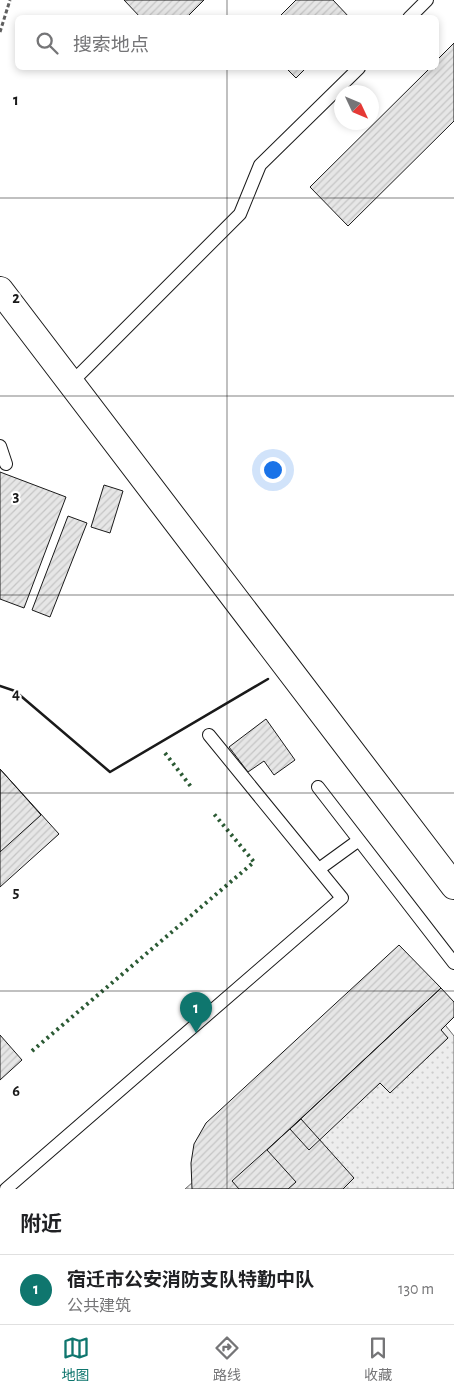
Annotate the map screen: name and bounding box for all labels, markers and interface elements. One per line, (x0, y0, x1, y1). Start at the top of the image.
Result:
search box (15, 15, 439, 70)
icon: search (33, 29, 61, 57)
text: 搜索地点 (73, 36, 149, 55)
north arrow (334, 85, 379, 130)
text: 1 (13, 92, 19, 108)
text: 2 (12, 290, 20, 306)
your location (260, 457, 286, 483)
text: 3 (13, 488, 20, 504)
text: 4 (12, 686, 20, 702)
text: 5 (13, 884, 20, 900)
pin: 1 (180, 992, 212, 1033)
text: 6 (12, 1083, 20, 1099)
text: 附近 (20, 1214, 62, 1235)
text: 宿迁市公安消防支队特勤中队 (67, 1271, 314, 1290)
text: 1 (33, 1281, 39, 1297)
text: 130 m (398, 1281, 434, 1297)
text: 公共建筑 (67, 1298, 131, 1314)
tab: 地图 (62, 1334, 90, 1385)
tab: 路线 (213, 1334, 241, 1385)
tab: 收藏 (364, 1334, 392, 1385)

